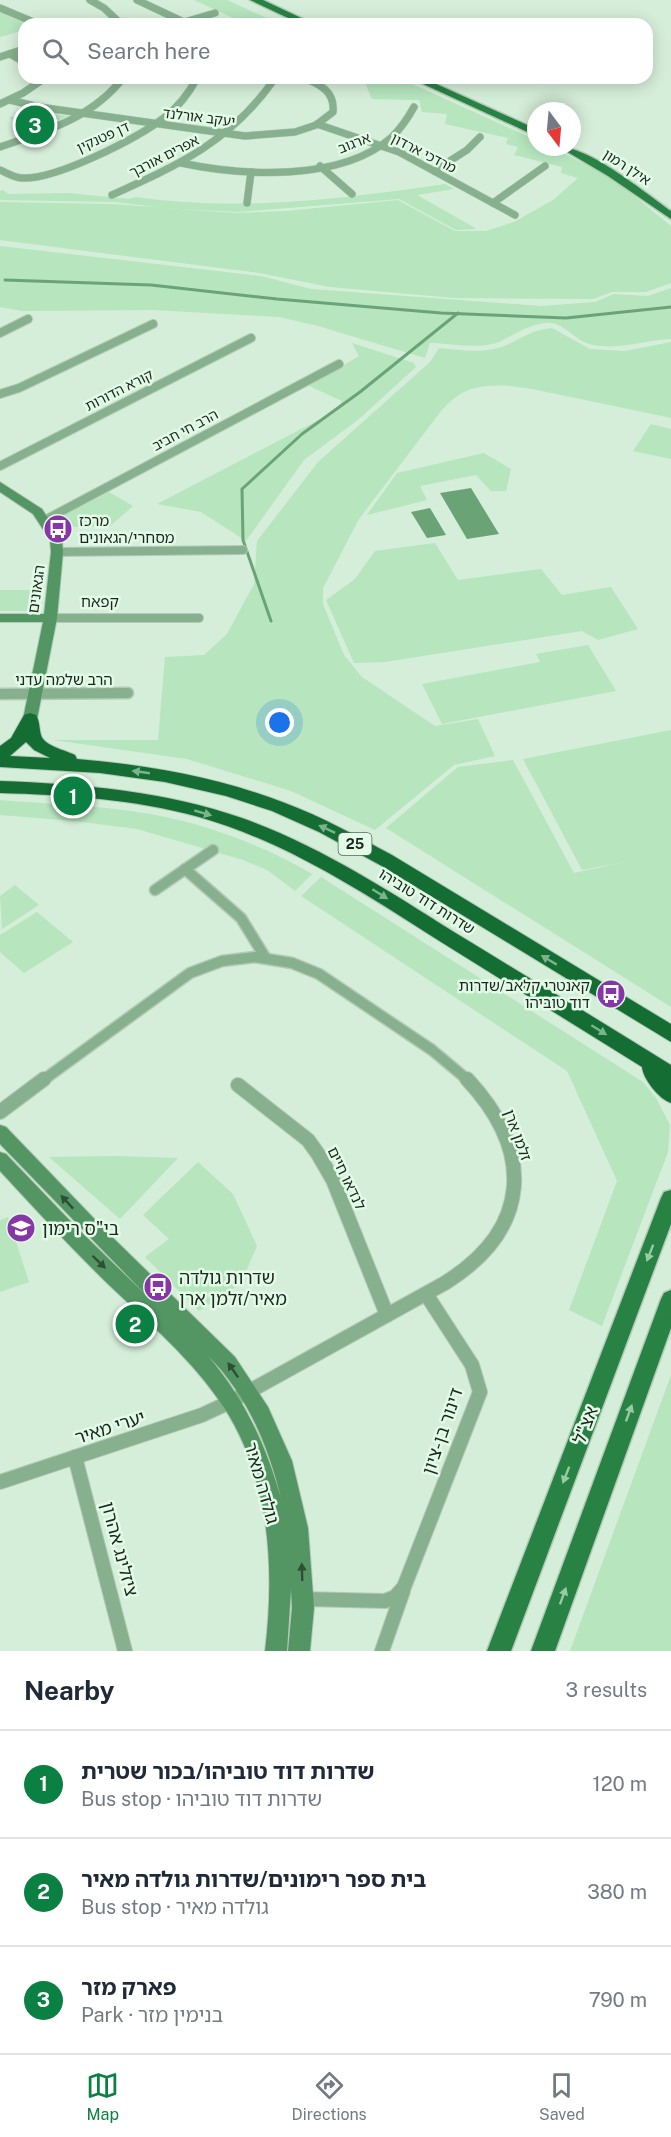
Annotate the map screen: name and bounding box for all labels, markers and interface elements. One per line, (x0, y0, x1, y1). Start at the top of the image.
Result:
search box (18, 18, 653, 84)
icon: search (39, 35, 72, 68)
text: Search here (87, 38, 211, 64)
pin: 3 (15, 102, 54, 148)
north arrow (527, 102, 581, 156)
street label: יעקב אורלנד (162, 105, 236, 129)
street label: דן פטנקין (74, 118, 132, 156)
street label: ארגוב (335, 129, 373, 156)
street label: מרדכי ארדון (389, 130, 459, 176)
street label: אפרים אורבך (126, 132, 202, 180)
street label: אילן רמון (600, 146, 654, 188)
street label: קורא הדורות (82, 366, 156, 414)
street label: הרב חי חביב (149, 406, 221, 454)
place label: מרכז מסחרי/הגאונים (79, 512, 174, 546)
bus stop icon: מרכז מסחרי/הגאונים (42, 513, 74, 545)
street label: הגאונים (24, 564, 48, 614)
street label: קפאח (81, 593, 119, 610)
street label: הרב שלמה עדני (15, 671, 113, 688)
your location (265, 708, 294, 737)
one-way arrow (132, 767, 151, 776)
pin: 1 (54, 774, 92, 818)
one-way arrow (194, 809, 212, 818)
one-way arrow (318, 825, 335, 834)
road number: 25 (338, 833, 372, 855)
street label: שדרות דוד טוביהו (376, 865, 478, 937)
one-way arrow (372, 889, 388, 900)
one-way arrow (541, 954, 557, 965)
place label: קאנטרי קלאב/שדרות דוד טוביהו (459, 977, 590, 1011)
bus stop icon: קאנטרי קלאב/שדרות דוד טוביהו (595, 978, 627, 1010)
one-way arrow (591, 1025, 607, 1036)
street label: זלמן ארן (501, 1107, 535, 1163)
street label: לנדאו חיים (324, 1144, 370, 1212)
one-way arrow (61, 1195, 74, 1210)
school or university icon: בי"ס רימון (5, 1212, 37, 1244)
place label: בי"ס רימון (42, 1218, 119, 1239)
one-way arrow (645, 1244, 654, 1262)
one-way arrow (91, 1255, 106, 1269)
place label: שדרות גולדה מאיר/זלמן ארן (179, 1267, 287, 1309)
bus stop icon: שדרות גולדה מאיר/זלמן ארן (142, 1271, 174, 1303)
pin: 2 (116, 1302, 154, 1346)
one-way arrow (227, 1363, 239, 1379)
street label: דינור בן-ציון (417, 1385, 467, 1477)
street label: אצ"ל (568, 1403, 602, 1447)
one-way arrow (625, 1404, 635, 1422)
street label: יערי מאיר (72, 1406, 148, 1448)
street label: גולדה מאיר (240, 1440, 284, 1526)
one-way arrow (561, 1466, 571, 1484)
street label: ציזלינג אהרון (97, 1499, 143, 1599)
one-way arrow (297, 1562, 307, 1581)
one-way arrow (558, 1587, 568, 1605)
text: Nearby (24, 1675, 114, 1706)
text: 3 results (566, 1678, 647, 1702)
text: שדרות דוד טוביהו/בכור שטרית (81, 1758, 375, 1784)
text: 1 (39, 1772, 48, 1796)
text: 120 m (593, 1772, 647, 1796)
text: Bus stop · שדרות דוד טוביהו (81, 1787, 322, 1811)
text: בית ספר רימונים/שדרות גולדה מאיר (81, 1866, 426, 1892)
text: 2 (37, 1880, 50, 1904)
text: 380 m (587, 1880, 647, 1904)
text: Bus stop · גולדה מאיר (81, 1895, 269, 1919)
text: פארק מזר (81, 1974, 177, 2000)
text: 3 (37, 1988, 50, 2012)
text: 790 m (589, 1988, 647, 2012)
text: Park · בנימין מזר (81, 2003, 223, 2027)
tab: Map (86, 2069, 119, 2124)
tab: Directions (292, 2069, 367, 2124)
tab: Saved (539, 2069, 585, 2124)

